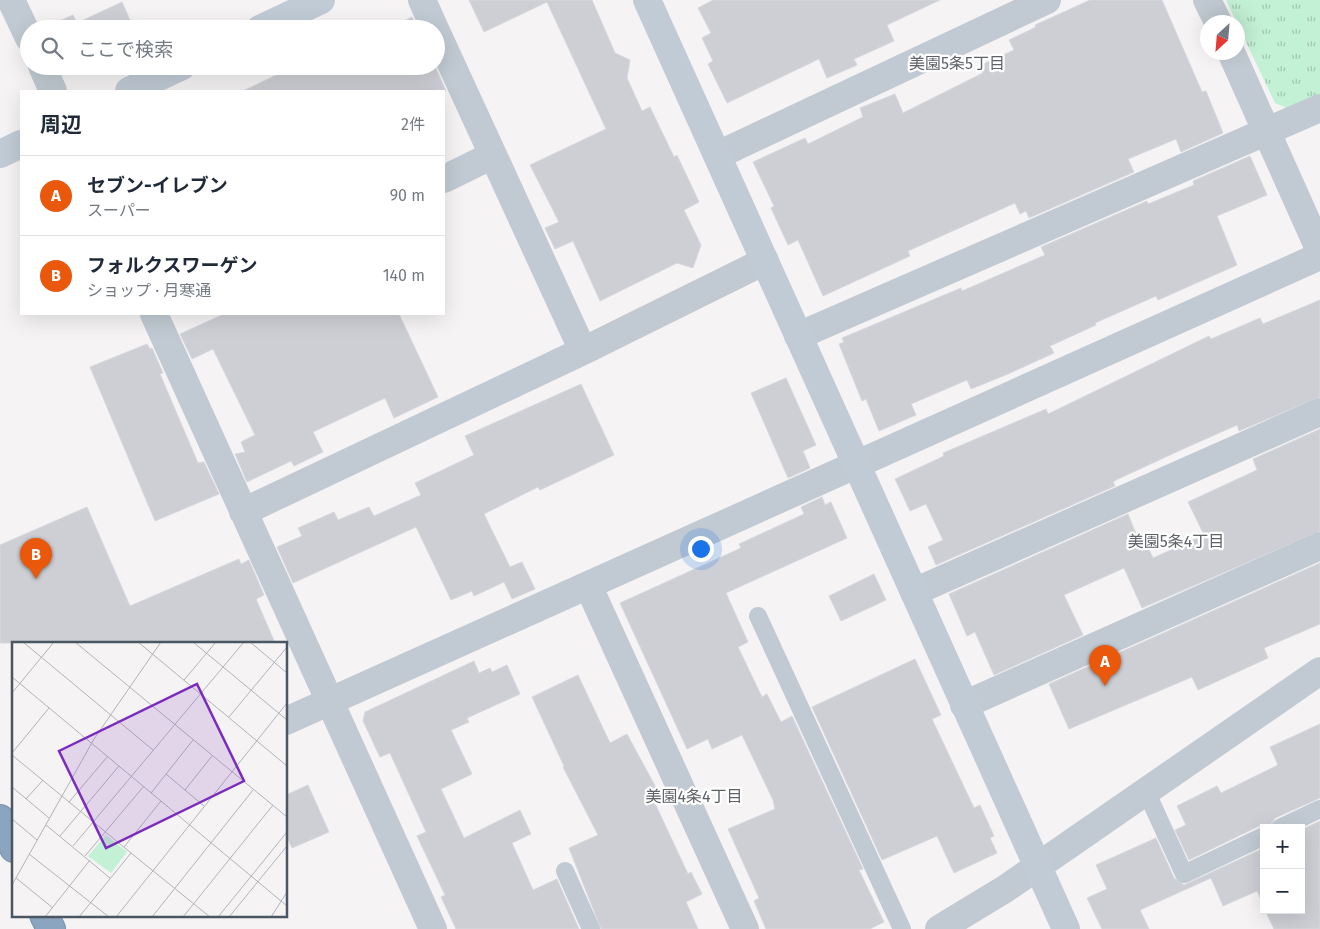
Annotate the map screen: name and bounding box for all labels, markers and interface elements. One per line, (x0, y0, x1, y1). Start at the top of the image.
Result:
north arrow (1200, 15, 1245, 60)
search box (20, 20, 445, 75)
icon: search (38, 34, 66, 62)
text: ここで検索 (78, 38, 173, 61)
district label: 美園5条5丁目 (909, 54, 1005, 73)
text: 周辺 (40, 112, 82, 138)
text: 2件 (401, 115, 425, 134)
text: セブン-イレブン (87, 174, 228, 197)
text: A (51, 186, 61, 205)
text: 90 m (390, 186, 425, 205)
text: スーパー (87, 201, 151, 220)
text: フォルクスワーゲン (87, 254, 257, 277)
text: B (51, 266, 61, 285)
text: 140 m (383, 266, 425, 285)
text: ショップ · 月寒通 (87, 281, 211, 300)
district label: 美園5条4丁目 (1128, 532, 1224, 551)
your location (688, 536, 714, 562)
pin: B (20, 538, 52, 579)
inset map (12, 642, 288, 916)
pin: A (1089, 645, 1121, 686)
district label: 美園4条4丁目 (645, 787, 743, 806)
map controls (1260, 824, 1305, 914)
button: + (1260, 824, 1305, 869)
button: − (1260, 869, 1305, 914)

